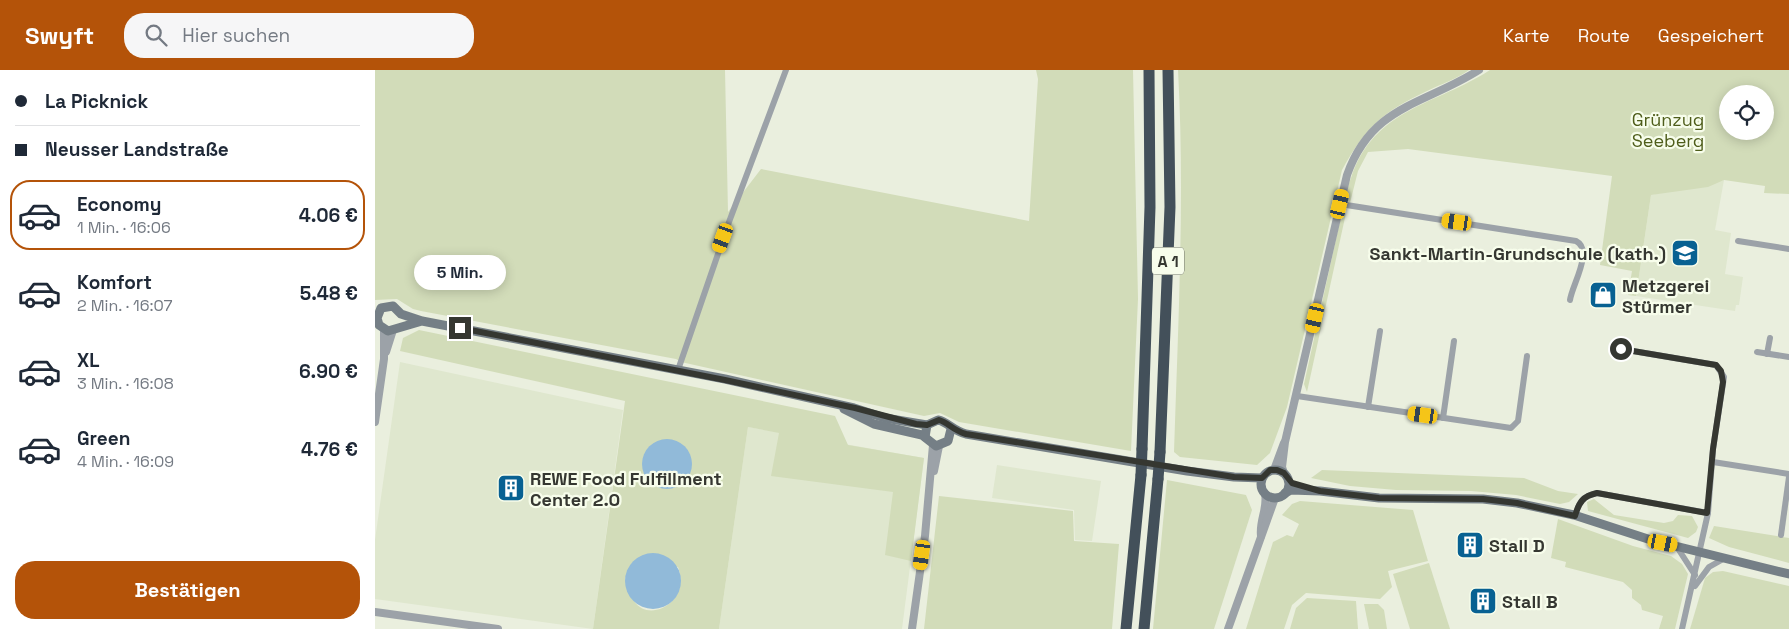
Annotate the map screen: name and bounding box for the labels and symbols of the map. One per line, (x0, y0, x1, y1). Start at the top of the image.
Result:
park label: Grünzug Seeberg (1632, 108, 1704, 152)
car (1329, 188, 1350, 220)
car (1441, 212, 1472, 232)
car (710, 221, 735, 255)
school or university icon: Sankt-Martin-Grundschule (kath.) (1670, 238, 1700, 268)
place label: Sankt-Martin-Grundschule (kath.) (1370, 242, 1666, 265)
road number: A 1 (1152, 248, 1184, 275)
callout: 5 Min. (414, 256, 506, 290)
place label: Metzgerei Stürmer (1622, 274, 1709, 318)
shop icon: Metzgerei Stürmer (1588, 280, 1618, 310)
car (1304, 302, 1325, 334)
route end (449, 317, 471, 339)
route start (1610, 338, 1632, 360)
car (1407, 405, 1438, 425)
place label: REWE Food Fulfillment Center 2.0 (530, 467, 722, 511)
building icon: REWE Food Fulfillment Center 2.0 (496, 473, 526, 503)
building icon: Stall D (1455, 530, 1485, 560)
car (1646, 533, 1679, 553)
place label: Stall D (1489, 534, 1545, 557)
car (912, 539, 931, 571)
building icon: Stall B (1468, 586, 1498, 616)
place label: Stall B (1502, 590, 1558, 613)

